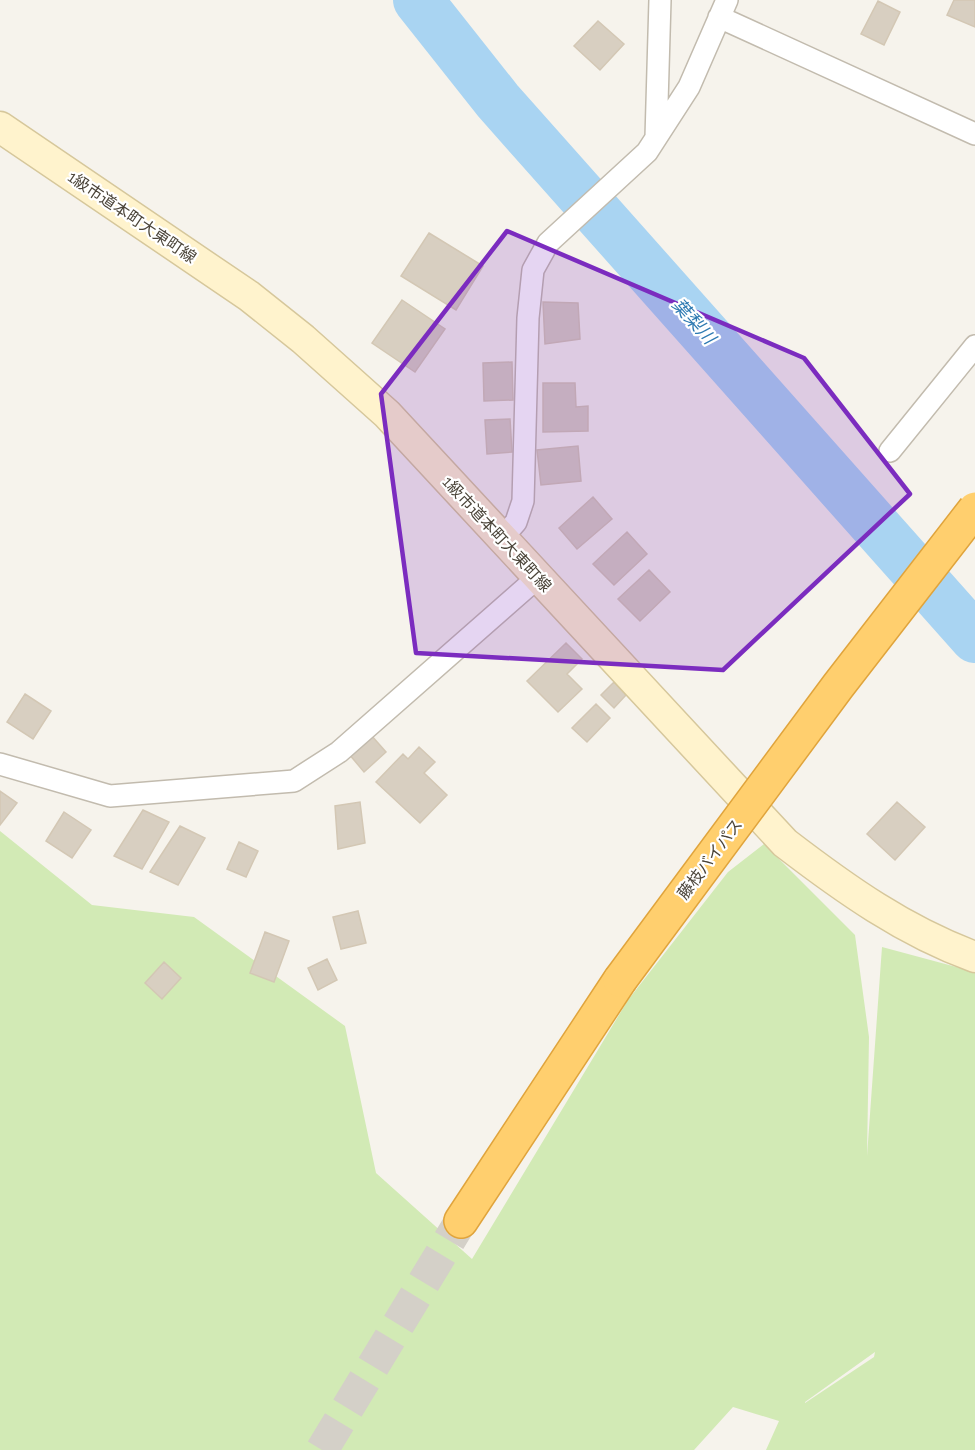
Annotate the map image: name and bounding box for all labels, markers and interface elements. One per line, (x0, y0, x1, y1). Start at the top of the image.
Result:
street label: 1級市道本町大東町線 (64, 167, 200, 267)
water label: 葉梨川 (668, 294, 721, 350)
street label: 1級市道本町大東町線 (439, 472, 555, 596)
street label: 藤枝バイパス (674, 815, 746, 903)

